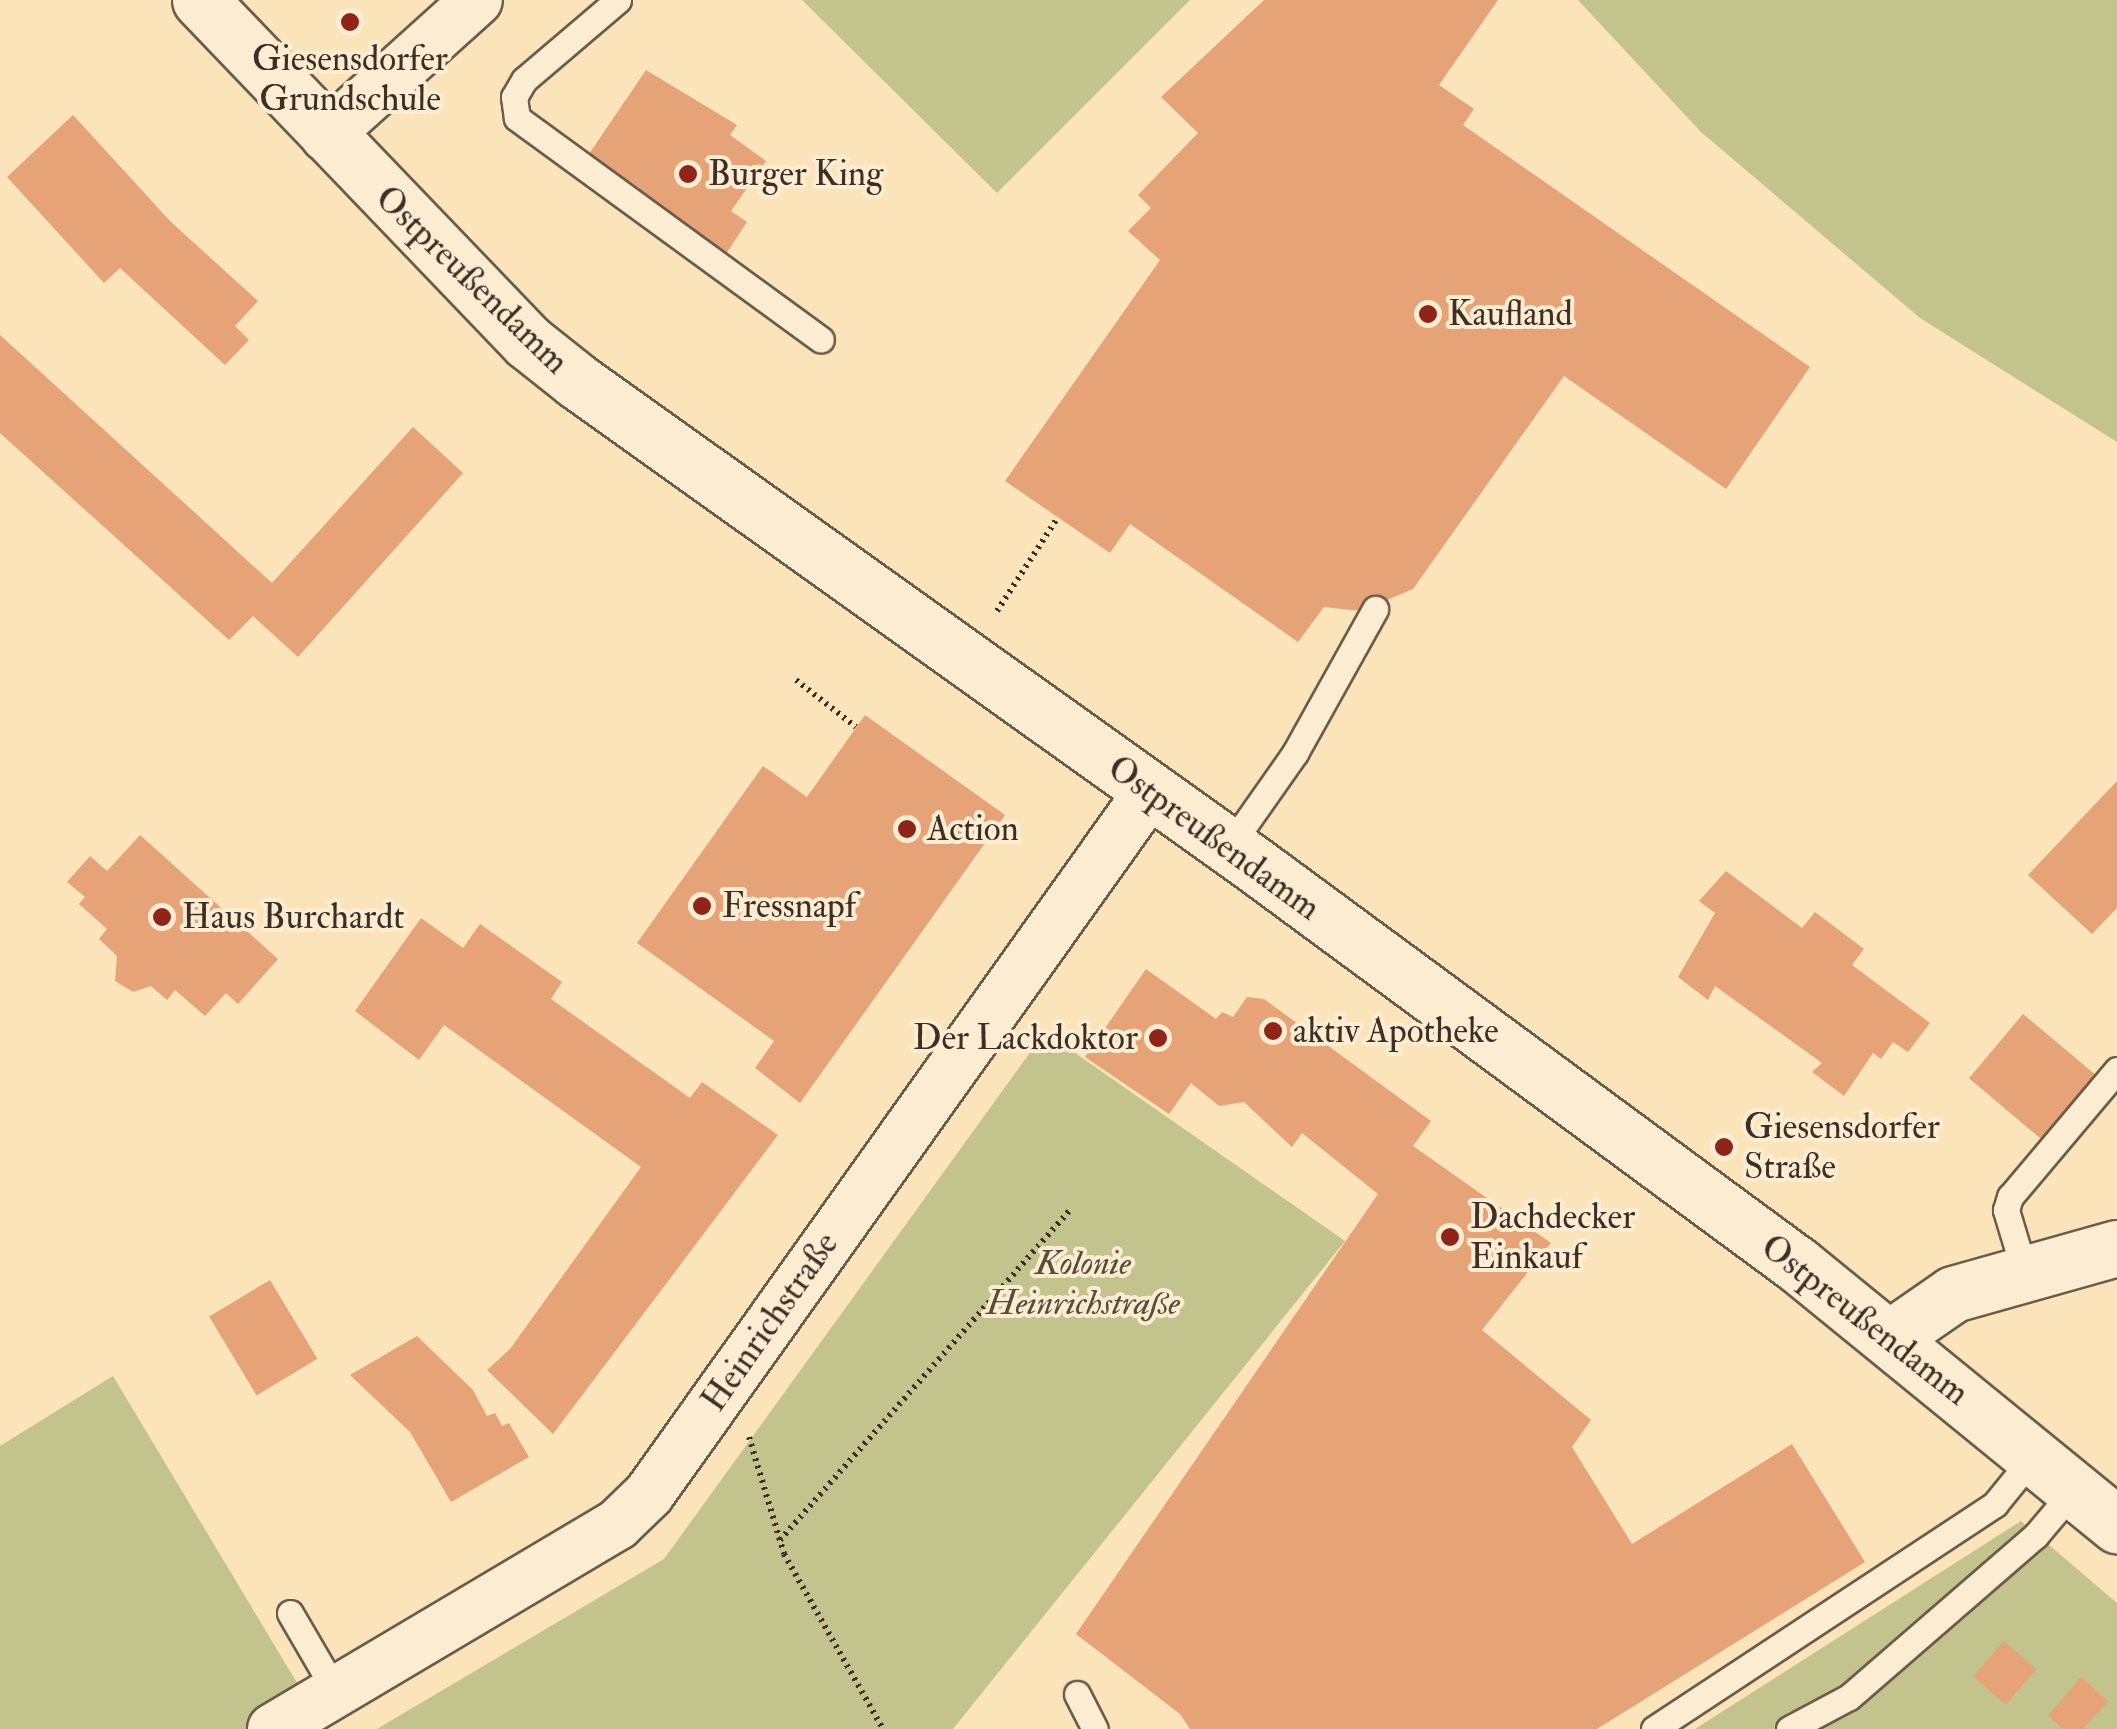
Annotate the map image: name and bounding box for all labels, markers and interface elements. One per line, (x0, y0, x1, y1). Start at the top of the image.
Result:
marker: Giesensdorfer Grundschule (339, 11, 361, 33)
place label: Giesensdorfer Grundschule (252, 38, 448, 120)
place label: Burger King (708, 153, 883, 195)
marker: Burger King (677, 163, 699, 185)
street label: Ostpreußendamm (367, 177, 577, 383)
place label: Kaufland (1448, 293, 1573, 335)
marker: Kaufland (1417, 303, 1439, 325)
street label: Ostpreußendamm (1100, 747, 1328, 929)
place label: Action (927, 808, 1019, 850)
marker: Action (896, 818, 918, 840)
place label: Fressnapf (722, 885, 856, 927)
marker: Fressnapf (691, 895, 713, 917)
place label: Haus Burchardt (182, 896, 405, 938)
marker: Haus Burchardt (151, 906, 173, 928)
place label: aktiv Apotheke (1293, 1010, 1499, 1052)
place label: Der Lackdoktor (913, 1017, 1138, 1059)
marker: aktiv Apotheke (1262, 1020, 1284, 1042)
marker: Der Lackdoktor (1147, 1027, 1169, 1049)
place label: Giesensdorfer Straße (1744, 1106, 1940, 1188)
marker: Giesensdorfer Straße (1713, 1136, 1735, 1158)
place label: Dachdecker Einkauf (1470, 1196, 1635, 1278)
street label: Heinrichstraße (693, 1224, 847, 1420)
marker: Dachdecker Einkauf (1439, 1226, 1461, 1248)
street label: Ostpreußendamm (1753, 1226, 1977, 1414)
park label: Kolonie Heinrichstraße (986, 1242, 1180, 1324)

